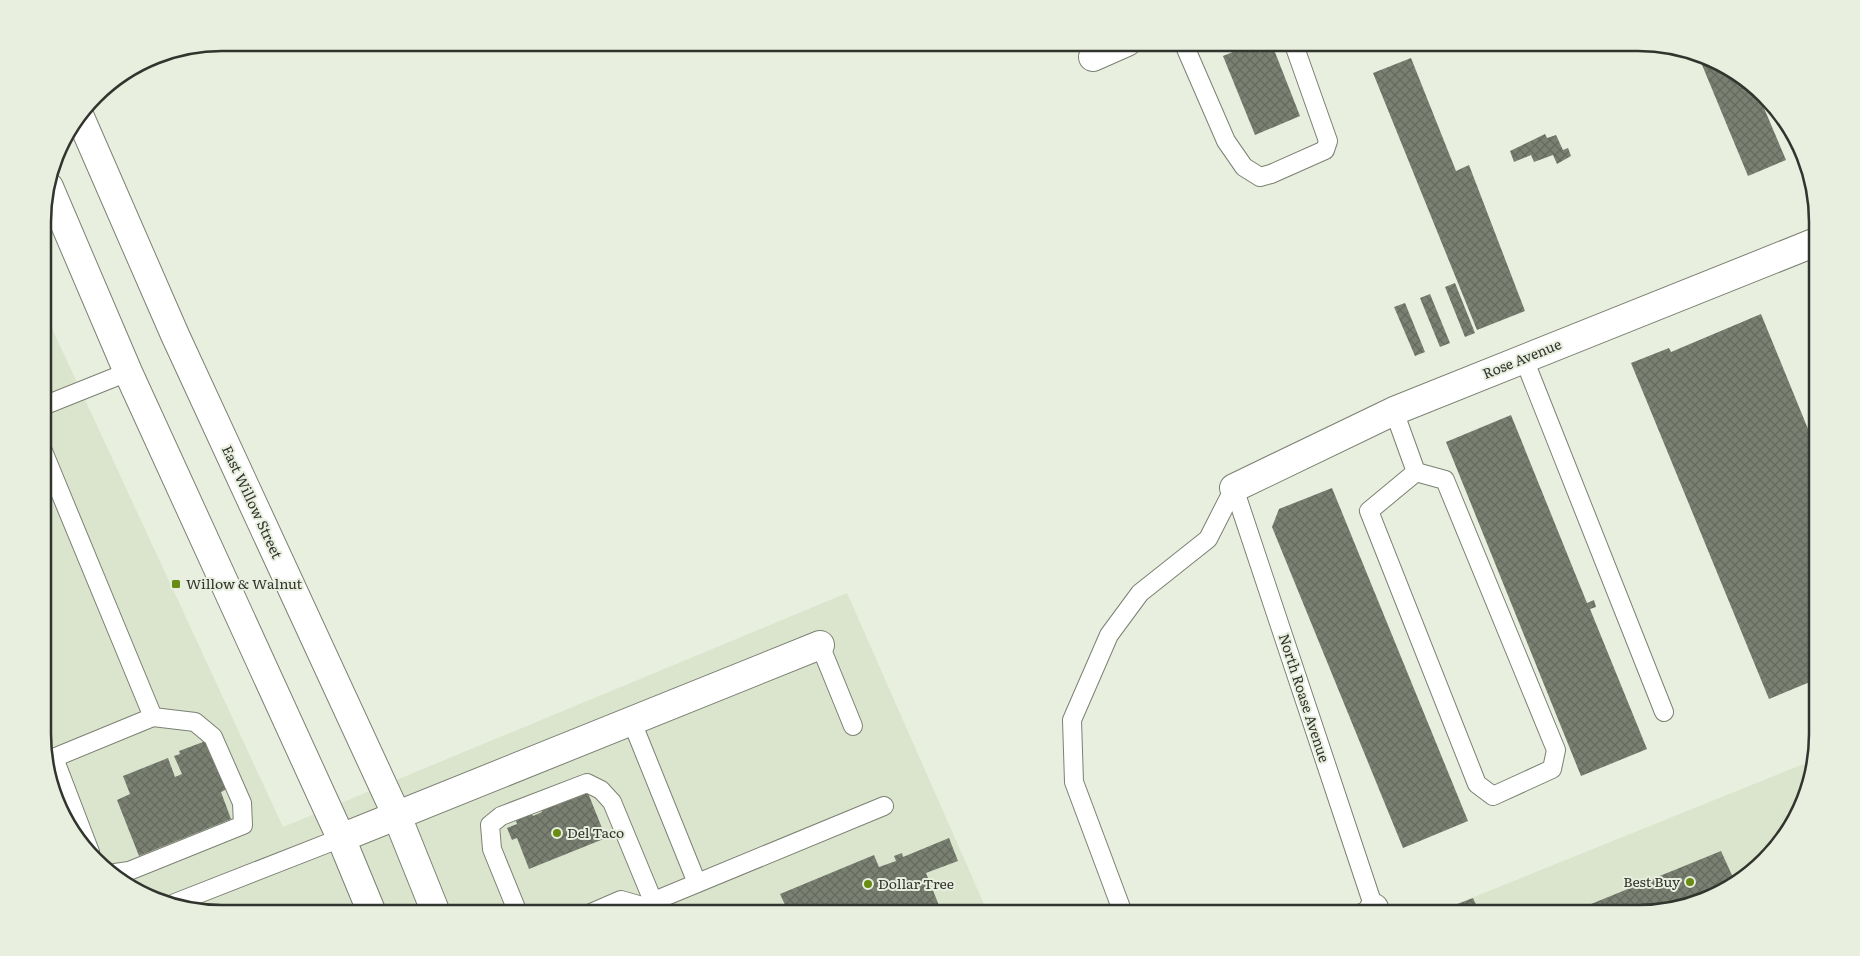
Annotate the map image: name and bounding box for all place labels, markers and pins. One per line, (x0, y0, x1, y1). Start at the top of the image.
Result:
place label: Willow & Walnut (186, 573, 303, 593)
marker: Willow & Walnut (170, 578, 182, 590)
place label: Del Taco (567, 822, 624, 842)
marker: Del Taco (551, 827, 563, 839)
place label: Best Buy (1623, 871, 1681, 891)
place label: Dollar Tree (878, 873, 954, 893)
marker: Best Buy (1684, 876, 1696, 888)
marker: Dollar Tree (862, 878, 874, 890)

